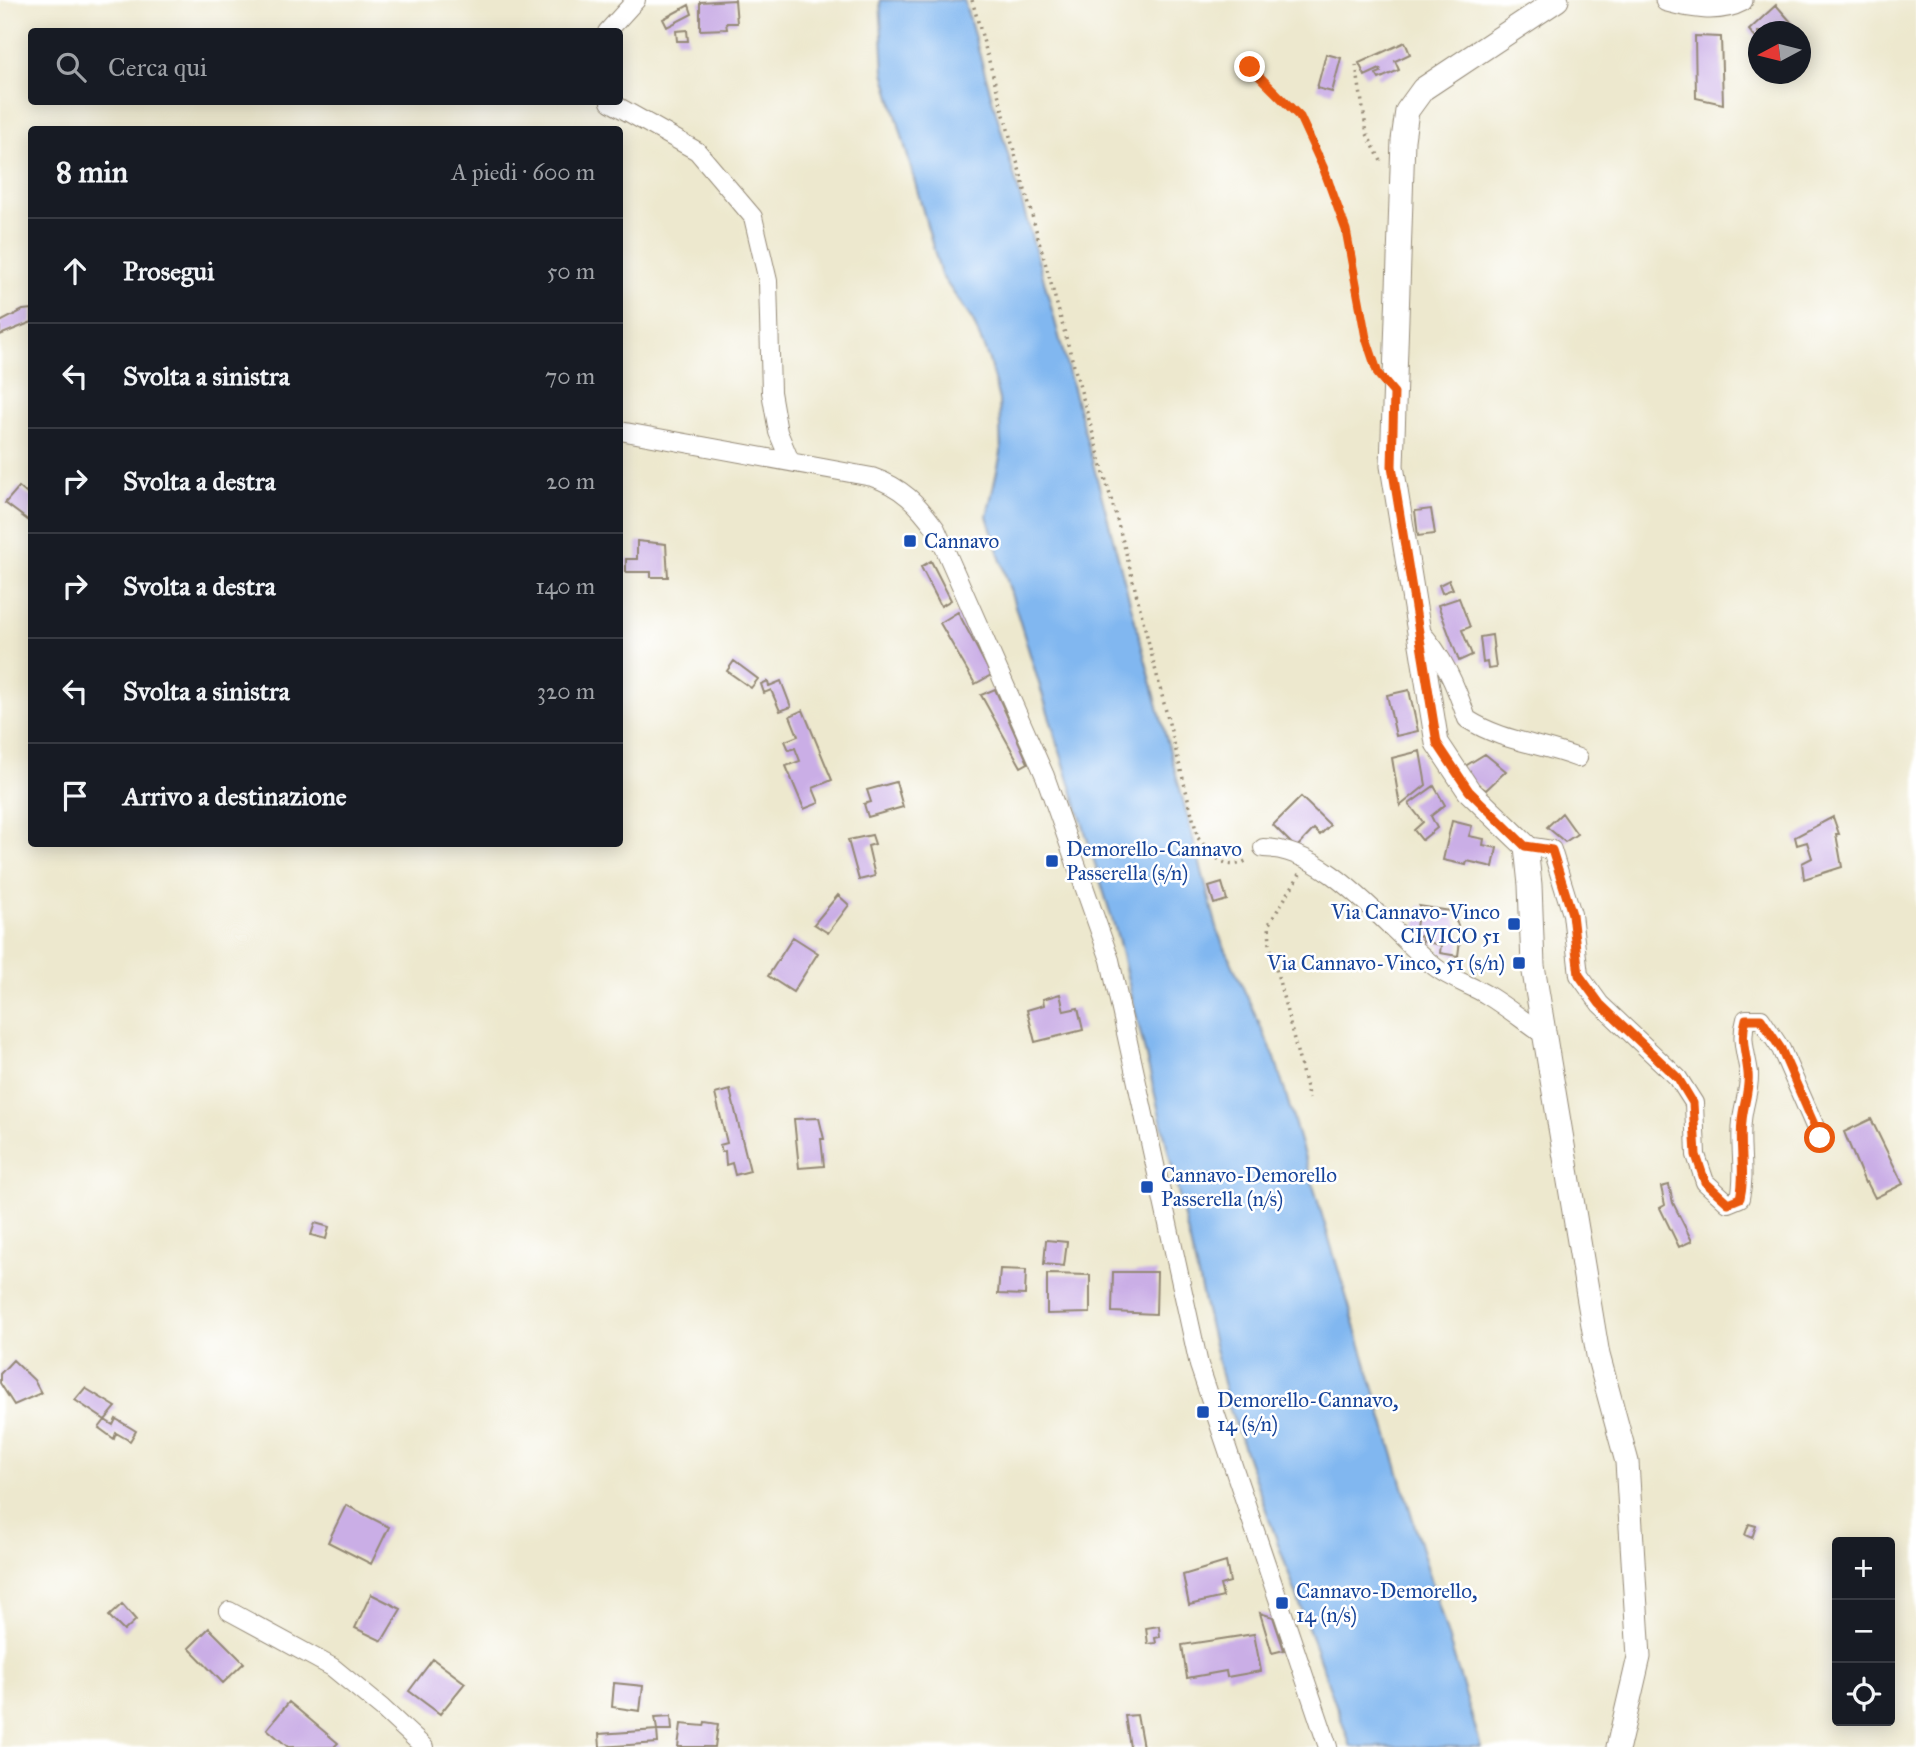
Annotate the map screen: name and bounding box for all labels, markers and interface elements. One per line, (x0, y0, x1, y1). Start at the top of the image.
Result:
north arrow (1748, 21, 1811, 84)
search box (28, 28, 623, 105)
icon: search (52, 48, 90, 86)
text: Cerca qui (108, 51, 207, 83)
route end (1234, 51, 1265, 82)
text: 8 min (56, 154, 128, 190)
text: A piedi · 600 m (452, 158, 595, 186)
icon: ahead (56, 252, 94, 290)
text: Prosegui (123, 255, 214, 287)
text: 50 m (547, 257, 595, 285)
icon: left (56, 357, 94, 395)
text: Svolta a sinistra (123, 360, 290, 392)
text: 70 m (545, 362, 595, 390)
icon: right (56, 462, 94, 500)
text: Svolta a destra (123, 465, 276, 497)
text: 20 m (546, 467, 595, 495)
place label: Cannavo (924, 528, 999, 554)
marker: Cannavo (902, 533, 918, 549)
icon: right (56, 567, 94, 605)
text: Svolta a destra (123, 570, 276, 602)
text: 140 m (535, 572, 595, 600)
icon: left (56, 672, 94, 710)
text: Svolta a sinistra (123, 675, 290, 707)
text: 320 m (537, 677, 595, 705)
icon: arrive (56, 777, 94, 815)
text: Arrivo a destinazione (123, 780, 347, 812)
place label: Demorello-Cannavo Passerella (s/n) (1066, 836, 1242, 886)
marker: Demorello-Cannavo Passerella (s/n) (1044, 853, 1060, 869)
place label: Via Cannavo-Vinco CIVICO 51 (1330, 899, 1500, 949)
marker: Via Cannavo-Vinco CIVICO 51 (1506, 916, 1522, 932)
place label: Via Cannavo-Vinco, 51 (s/n) (1266, 950, 1505, 976)
marker: Via Cannavo-Vinco, 51 (s/n) (1511, 955, 1527, 971)
route start (1804, 1122, 1835, 1153)
place label: Cannavo-Demorello Passerella (n/s) (1161, 1162, 1337, 1212)
marker: Cannavo-Demorello Passerella (n/s) (1139, 1179, 1155, 1195)
place label: Demorello-Cannavo, 14 (s/n) (1217, 1387, 1398, 1437)
marker: Demorello-Cannavo, 14 (s/n) (1195, 1404, 1211, 1420)
map controls (1832, 1537, 1895, 1726)
button: + (1832, 1537, 1895, 1600)
place label: Cannavo-Demorello, 14 (n/s) (1296, 1578, 1477, 1628)
marker: Cannavo-Demorello, 14 (n/s) (1274, 1595, 1290, 1611)
button: − (1832, 1600, 1895, 1663)
button: locate (1832, 1663, 1895, 1726)

